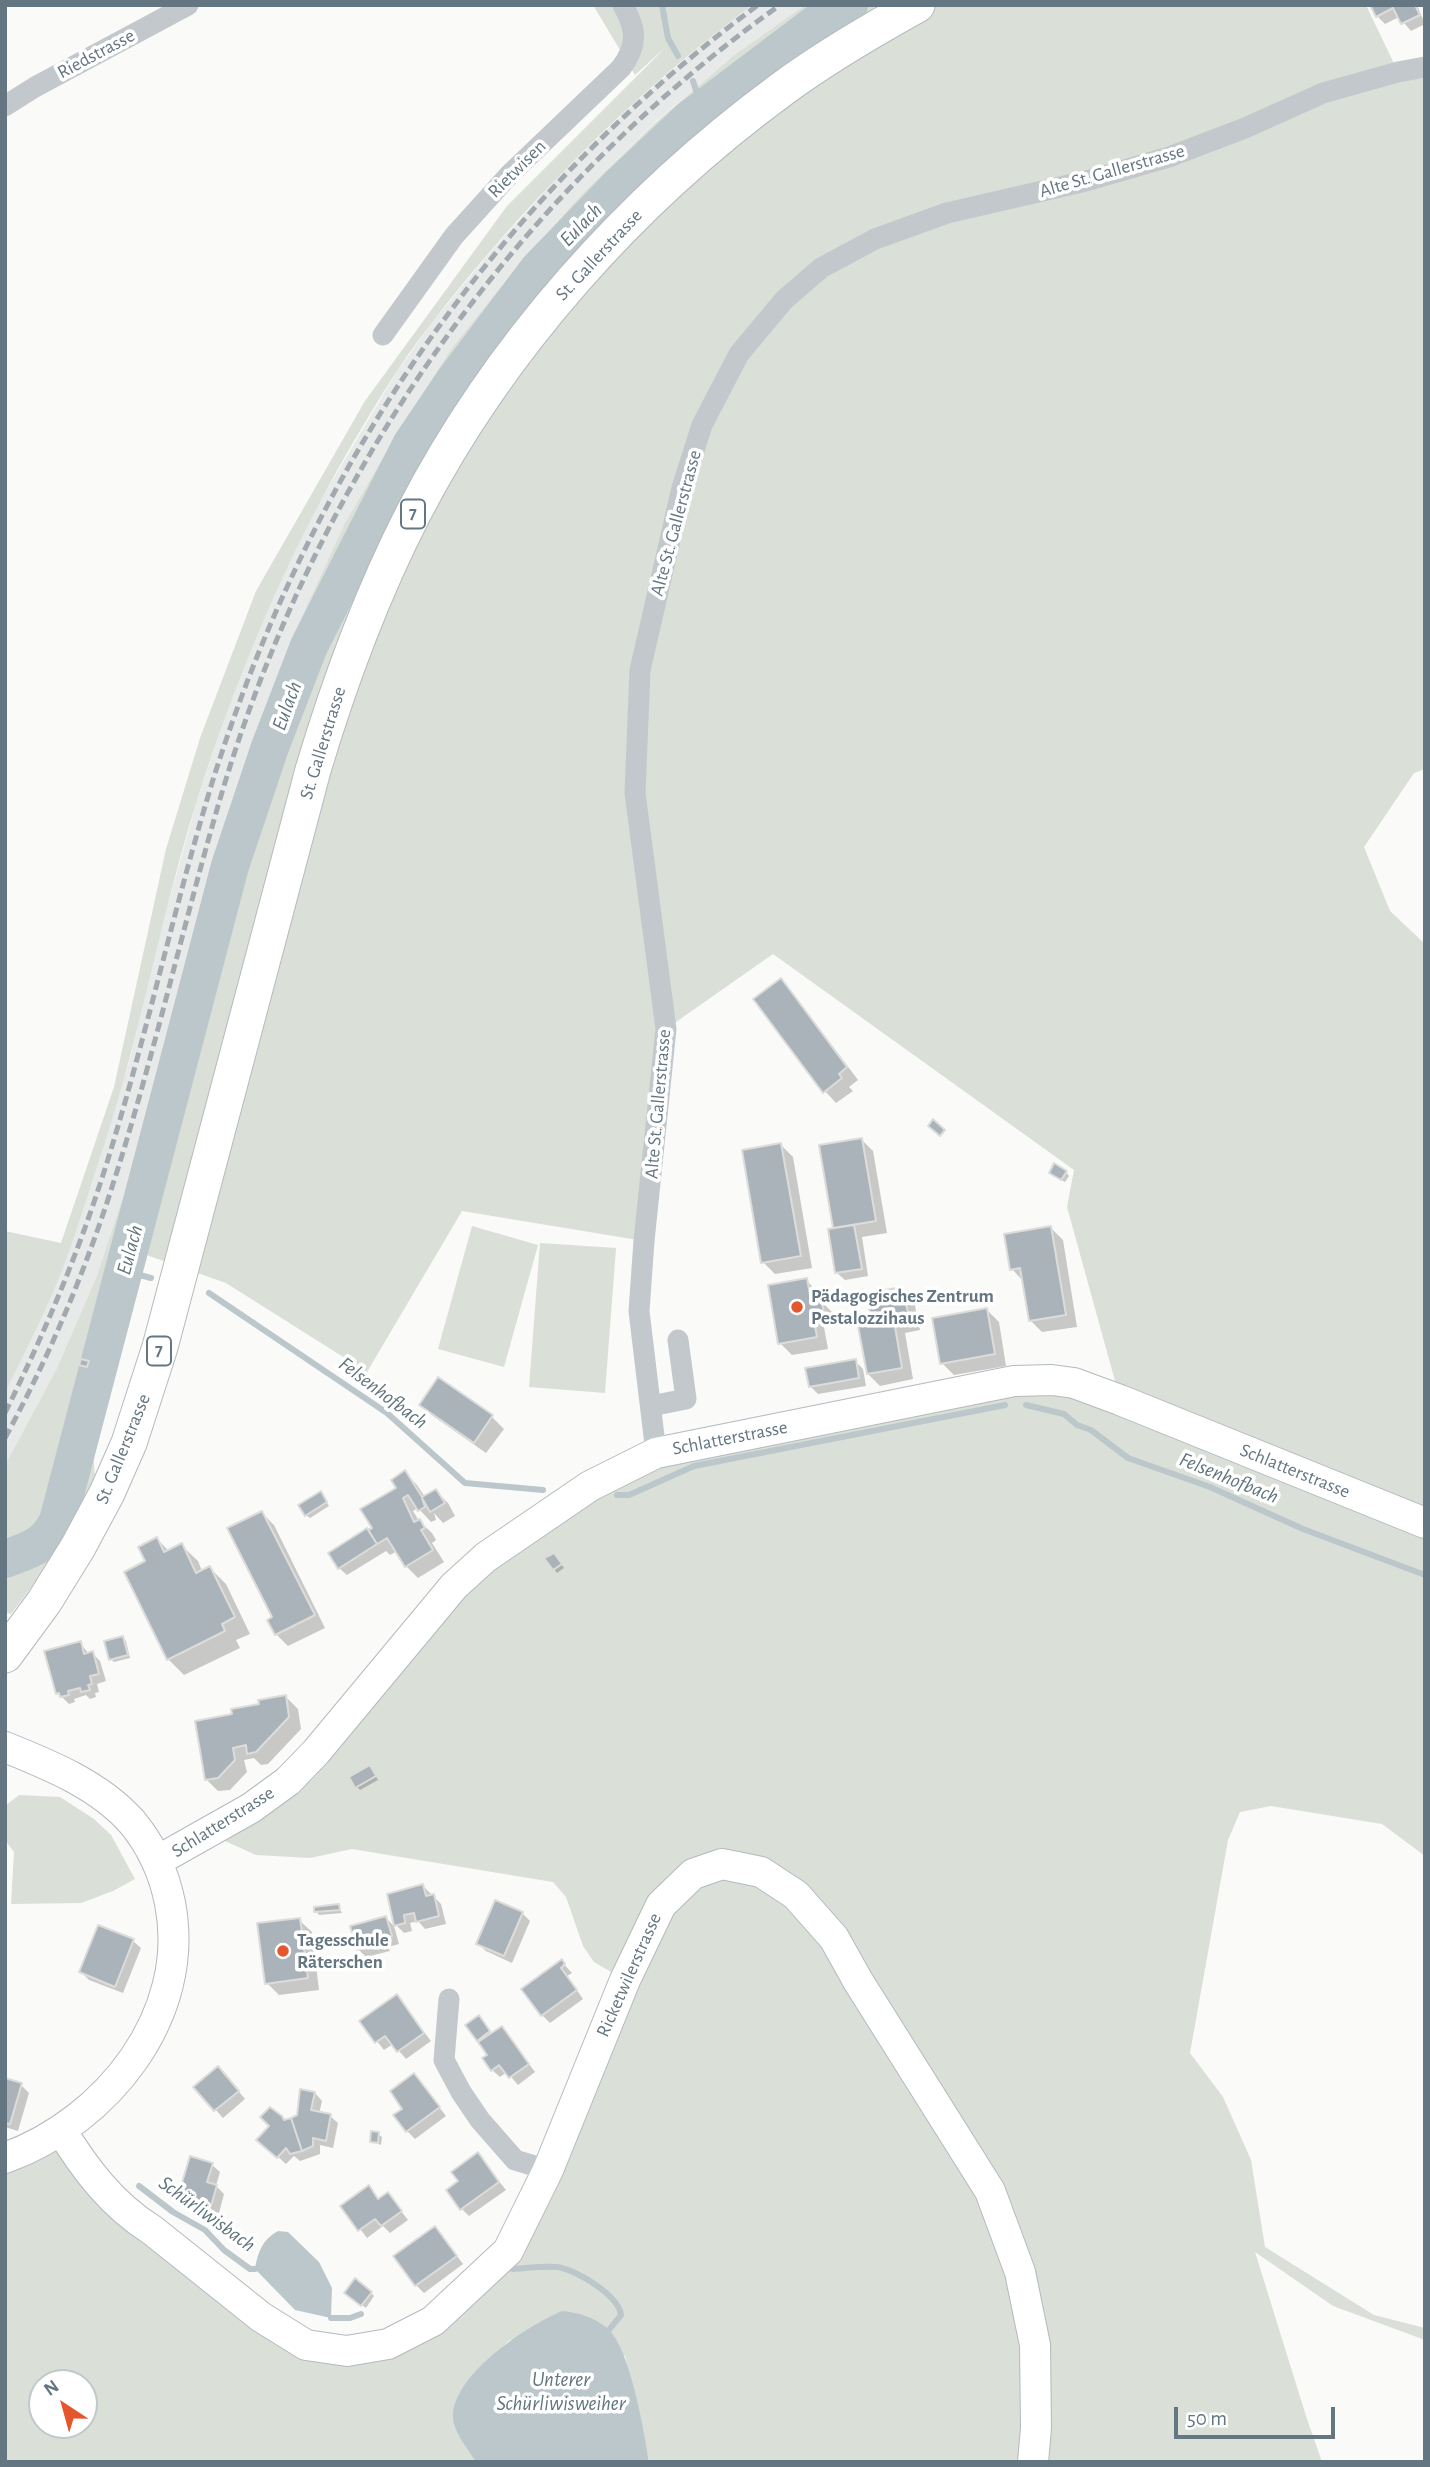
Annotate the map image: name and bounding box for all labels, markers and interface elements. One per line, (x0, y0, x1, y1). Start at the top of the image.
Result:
street label: Riedstrasse (53, 24, 139, 84)
street label: Rietwisen (483, 135, 551, 203)
street label: Alte St. Gallerstrasse (1037, 139, 1187, 203)
water label: Eulach (554, 198, 608, 252)
street label: St. Gallerstrasse (551, 205, 647, 305)
street label: Alte St. Gallerstrasse (646, 448, 706, 598)
road number: 7 (401, 500, 425, 528)
water label: Eulach (267, 678, 307, 734)
street label: St. Gallerstrasse (295, 684, 351, 802)
street label: Alte St. Gallerstrasse (640, 1028, 676, 1180)
water label: Eulach (111, 1222, 149, 1278)
place label: Pädagogisches Zentrum Pestalozzihaus (811, 1285, 994, 1329)
marker: Pädagogisches Zentrum Pestalozzihaus (789, 1299, 805, 1315)
road number: 7 (147, 1336, 171, 1366)
water label: Felsenhofbach (334, 1351, 432, 1435)
street label: St. Gallerstrasse (91, 1391, 155, 1507)
street label: Schlatterstrasse (671, 1416, 789, 1460)
street label: Schlatterstrasse (1237, 1439, 1353, 1503)
water label: Felsenhofbach (1176, 1447, 1282, 1509)
street label: Schlatterstrasse (168, 1781, 278, 1863)
street label: Ricketwilerstrasse (591, 1909, 667, 2041)
place label: Tagesschule Räterschen (297, 1929, 389, 1973)
marker: Tagesschule Räterschen (275, 1943, 291, 1959)
water label: Schürliwisbach (154, 2170, 260, 2258)
water label: Unterer Schürliwisweiher (496, 2367, 626, 2417)
north arrow (28, 2369, 98, 2439)
text: N (41, 2377, 62, 2400)
scale bar (1178, 2394, 1339, 2438)
text: 50 m (1187, 2408, 1227, 2429)

